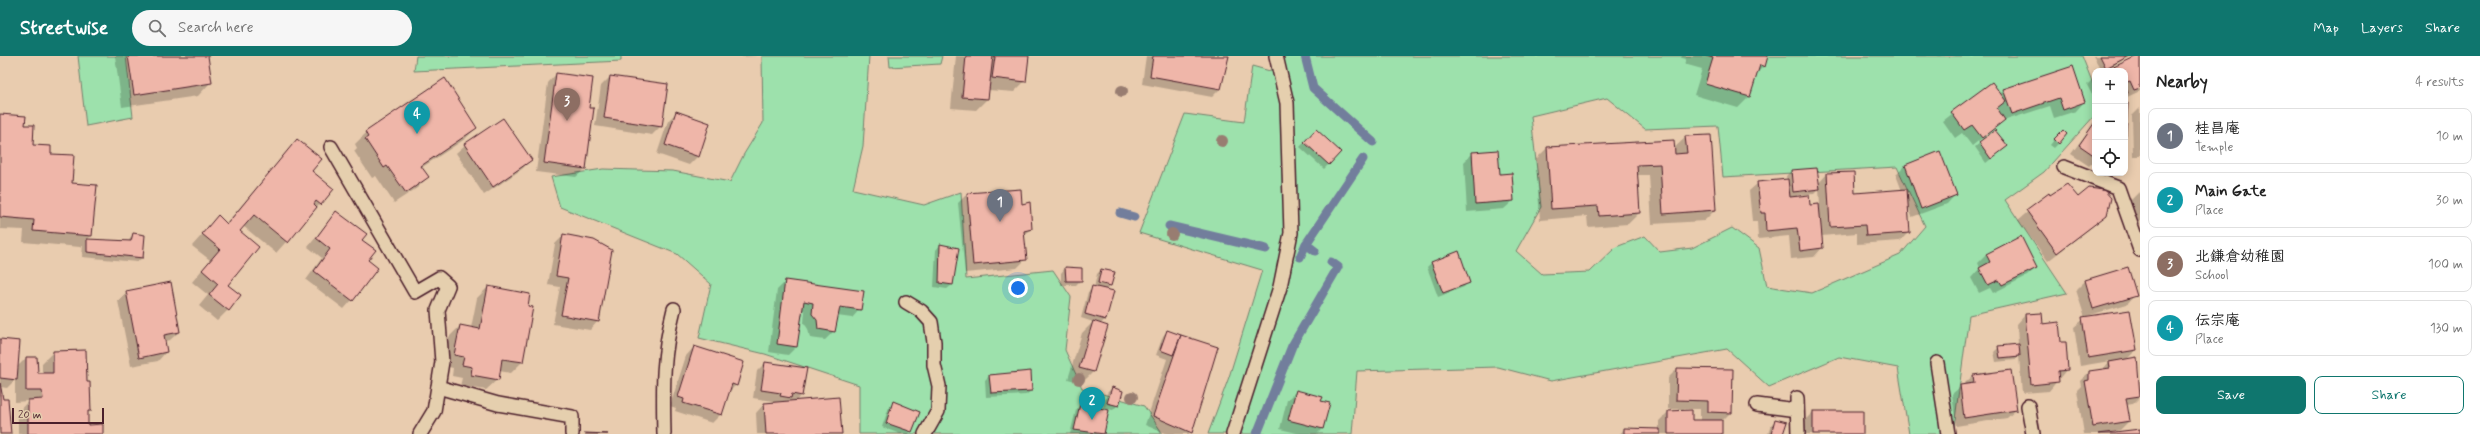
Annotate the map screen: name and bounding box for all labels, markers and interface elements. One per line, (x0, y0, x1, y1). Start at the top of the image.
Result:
search box (132, 10, 412, 46)
text: Streetwise (20, 16, 108, 41)
icon: search (146, 17, 168, 39)
text: Search here (178, 18, 254, 38)
text: Map (2313, 19, 2339, 37)
text: Layers (2361, 19, 2403, 37)
text: Share (2425, 19, 2460, 37)
map controls (2092, 68, 2128, 176)
button: + (2092, 68, 2128, 104)
text: Nearby (2156, 71, 2208, 93)
text: 4 results (2415, 74, 2464, 91)
pin: 3 (554, 88, 580, 121)
pin: 4 (404, 101, 430, 134)
button: − (2092, 104, 2128, 140)
text: 桂昌庵 (2195, 119, 2240, 139)
text: 1 (2167, 128, 2173, 145)
text: 10 m (2436, 128, 2463, 145)
text: Temple (2195, 139, 2233, 156)
button: locate (2092, 140, 2128, 176)
text: Main Gate (2195, 182, 2267, 202)
pin: 1 (987, 189, 1013, 222)
text: 2 (2167, 192, 2173, 209)
text: 30 m (2436, 192, 2463, 209)
text: Place (2195, 202, 2224, 219)
text: 北鎌倉幼稚園 (2195, 247, 2285, 267)
text: 3 (2167, 256, 2173, 273)
text: 100 m (2428, 256, 2463, 273)
text: School (2195, 267, 2229, 284)
your location (1008, 278, 1028, 298)
text: 伝宗庵 (2195, 311, 2240, 331)
text: 4 (2166, 320, 2174, 337)
text: 130 m (2430, 320, 2463, 337)
text: Place (2195, 331, 2224, 348)
button: Save (2156, 376, 2306, 414)
button: Share (2314, 376, 2464, 414)
pin: 2 (1079, 387, 1105, 420)
scale bar (12, 406, 104, 425)
text: 20 m (18, 408, 41, 422)

